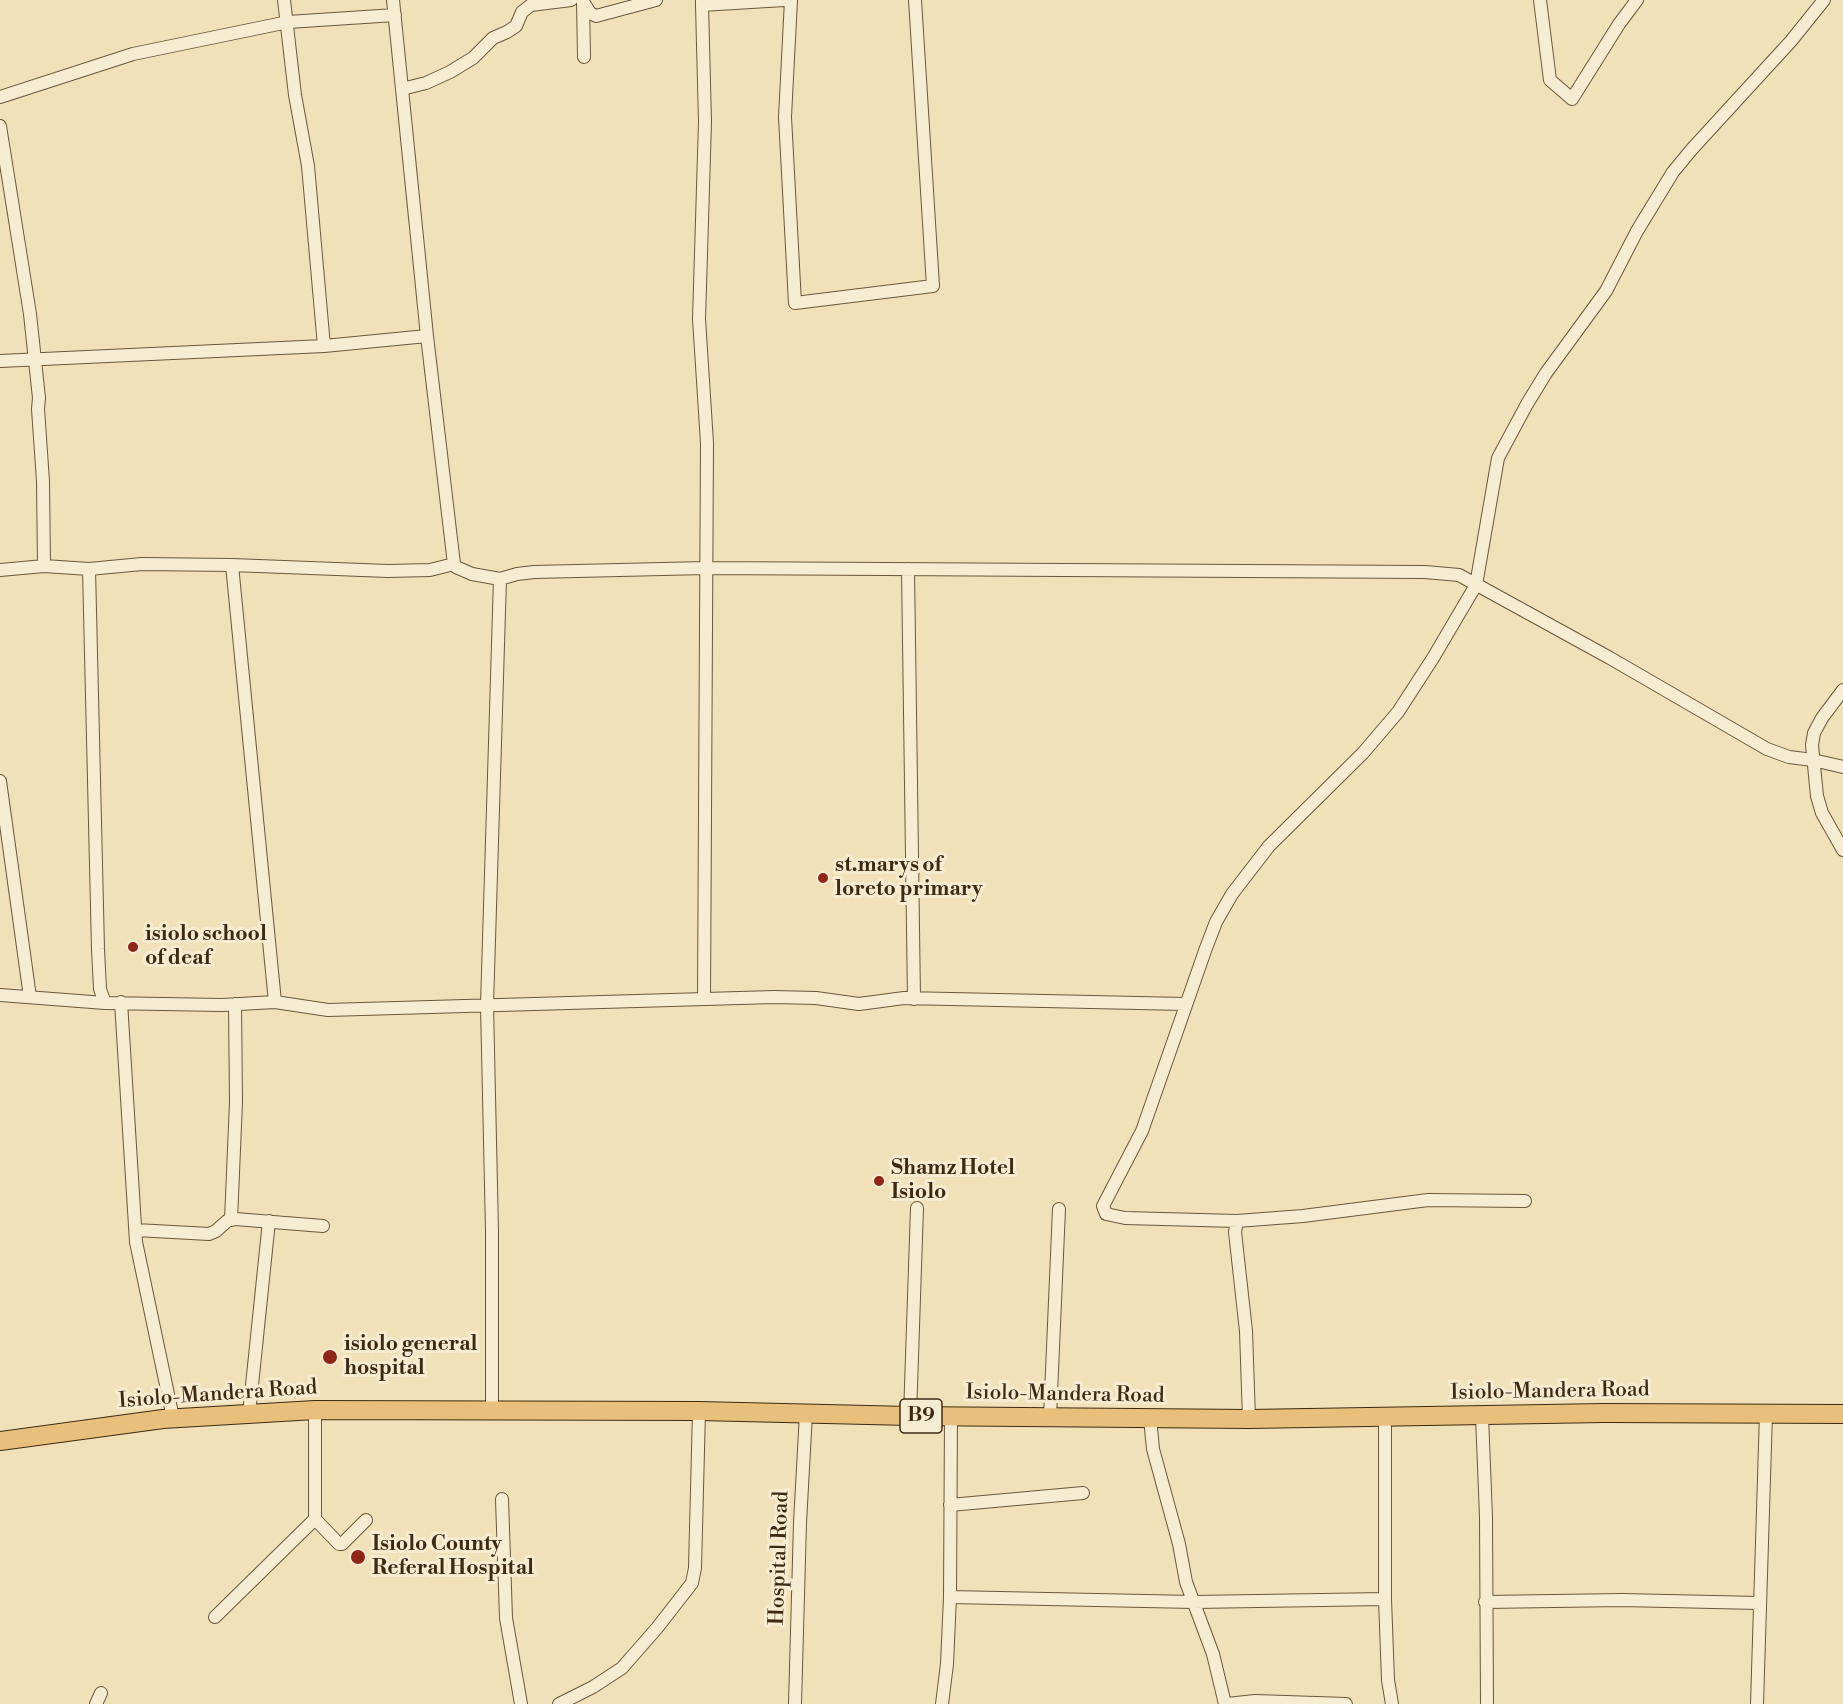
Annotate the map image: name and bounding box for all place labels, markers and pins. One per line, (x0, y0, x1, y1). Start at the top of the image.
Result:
place label: st.marys of loreto primary (835, 853, 983, 903)
marker: st.marys of loreto primary (816, 871, 830, 885)
place label: isiolo school of deaf (145, 922, 267, 972)
marker: isiolo school of deaf (126, 940, 140, 954)
place label: Shamz Hotel Isiolo (891, 1156, 1015, 1206)
marker: Shamz Hotel Isiolo (872, 1174, 886, 1188)
place label: isiolo general hospital (344, 1332, 477, 1382)
marker: isiolo general hospital (321, 1348, 339, 1366)
place label: Isiolo County Referal Hospital (372, 1532, 534, 1582)
marker: Isiolo County Referal Hospital (349, 1548, 367, 1566)

